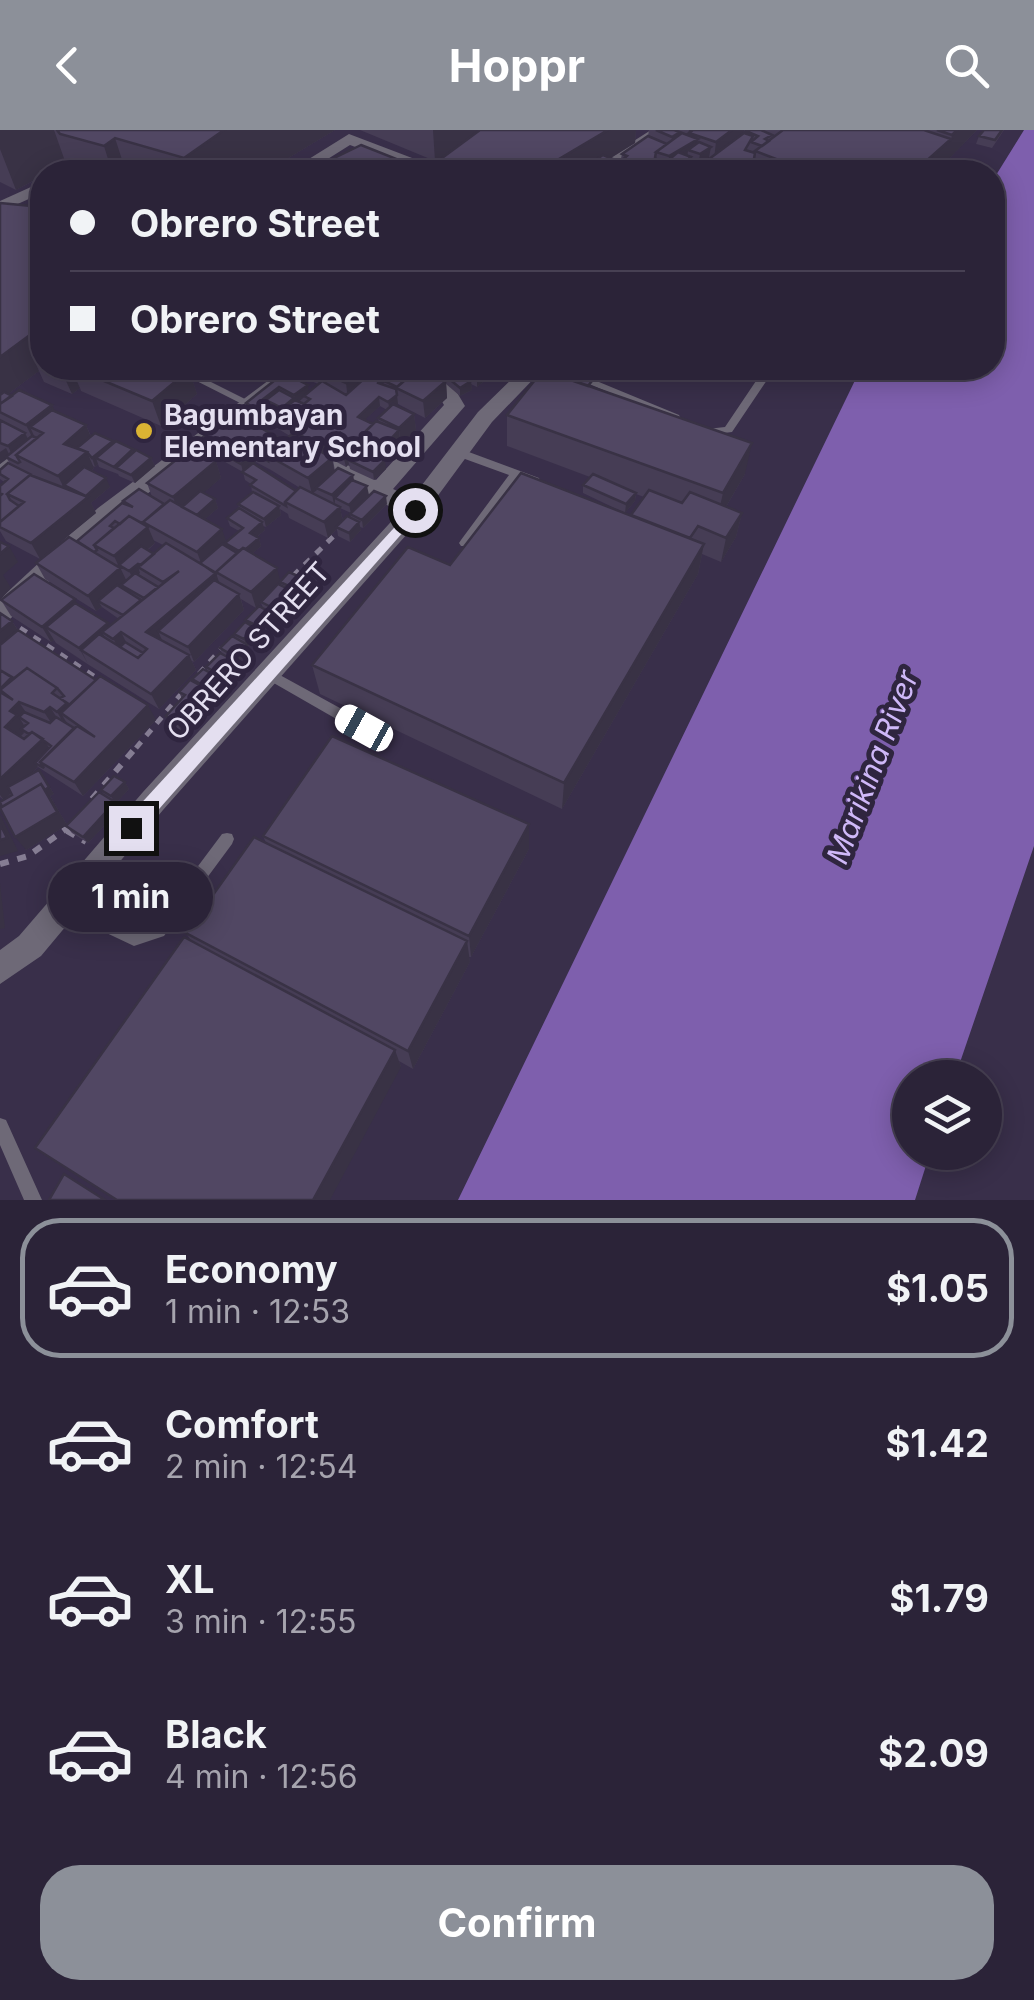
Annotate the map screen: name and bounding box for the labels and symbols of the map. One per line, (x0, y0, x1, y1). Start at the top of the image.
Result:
place label: Bagumbayan Elementary School (164, 398, 421, 464)
marker: Bagumbayan Elementary School (133, 420, 155, 442)
route start (393, 488, 438, 533)
street label: OBRERO STREET (159, 555, 337, 747)
water label: Marikina River (819, 665, 926, 869)
car (330, 700, 398, 756)
route end (109, 806, 154, 851)
callout: 1 min (48, 863, 214, 933)

